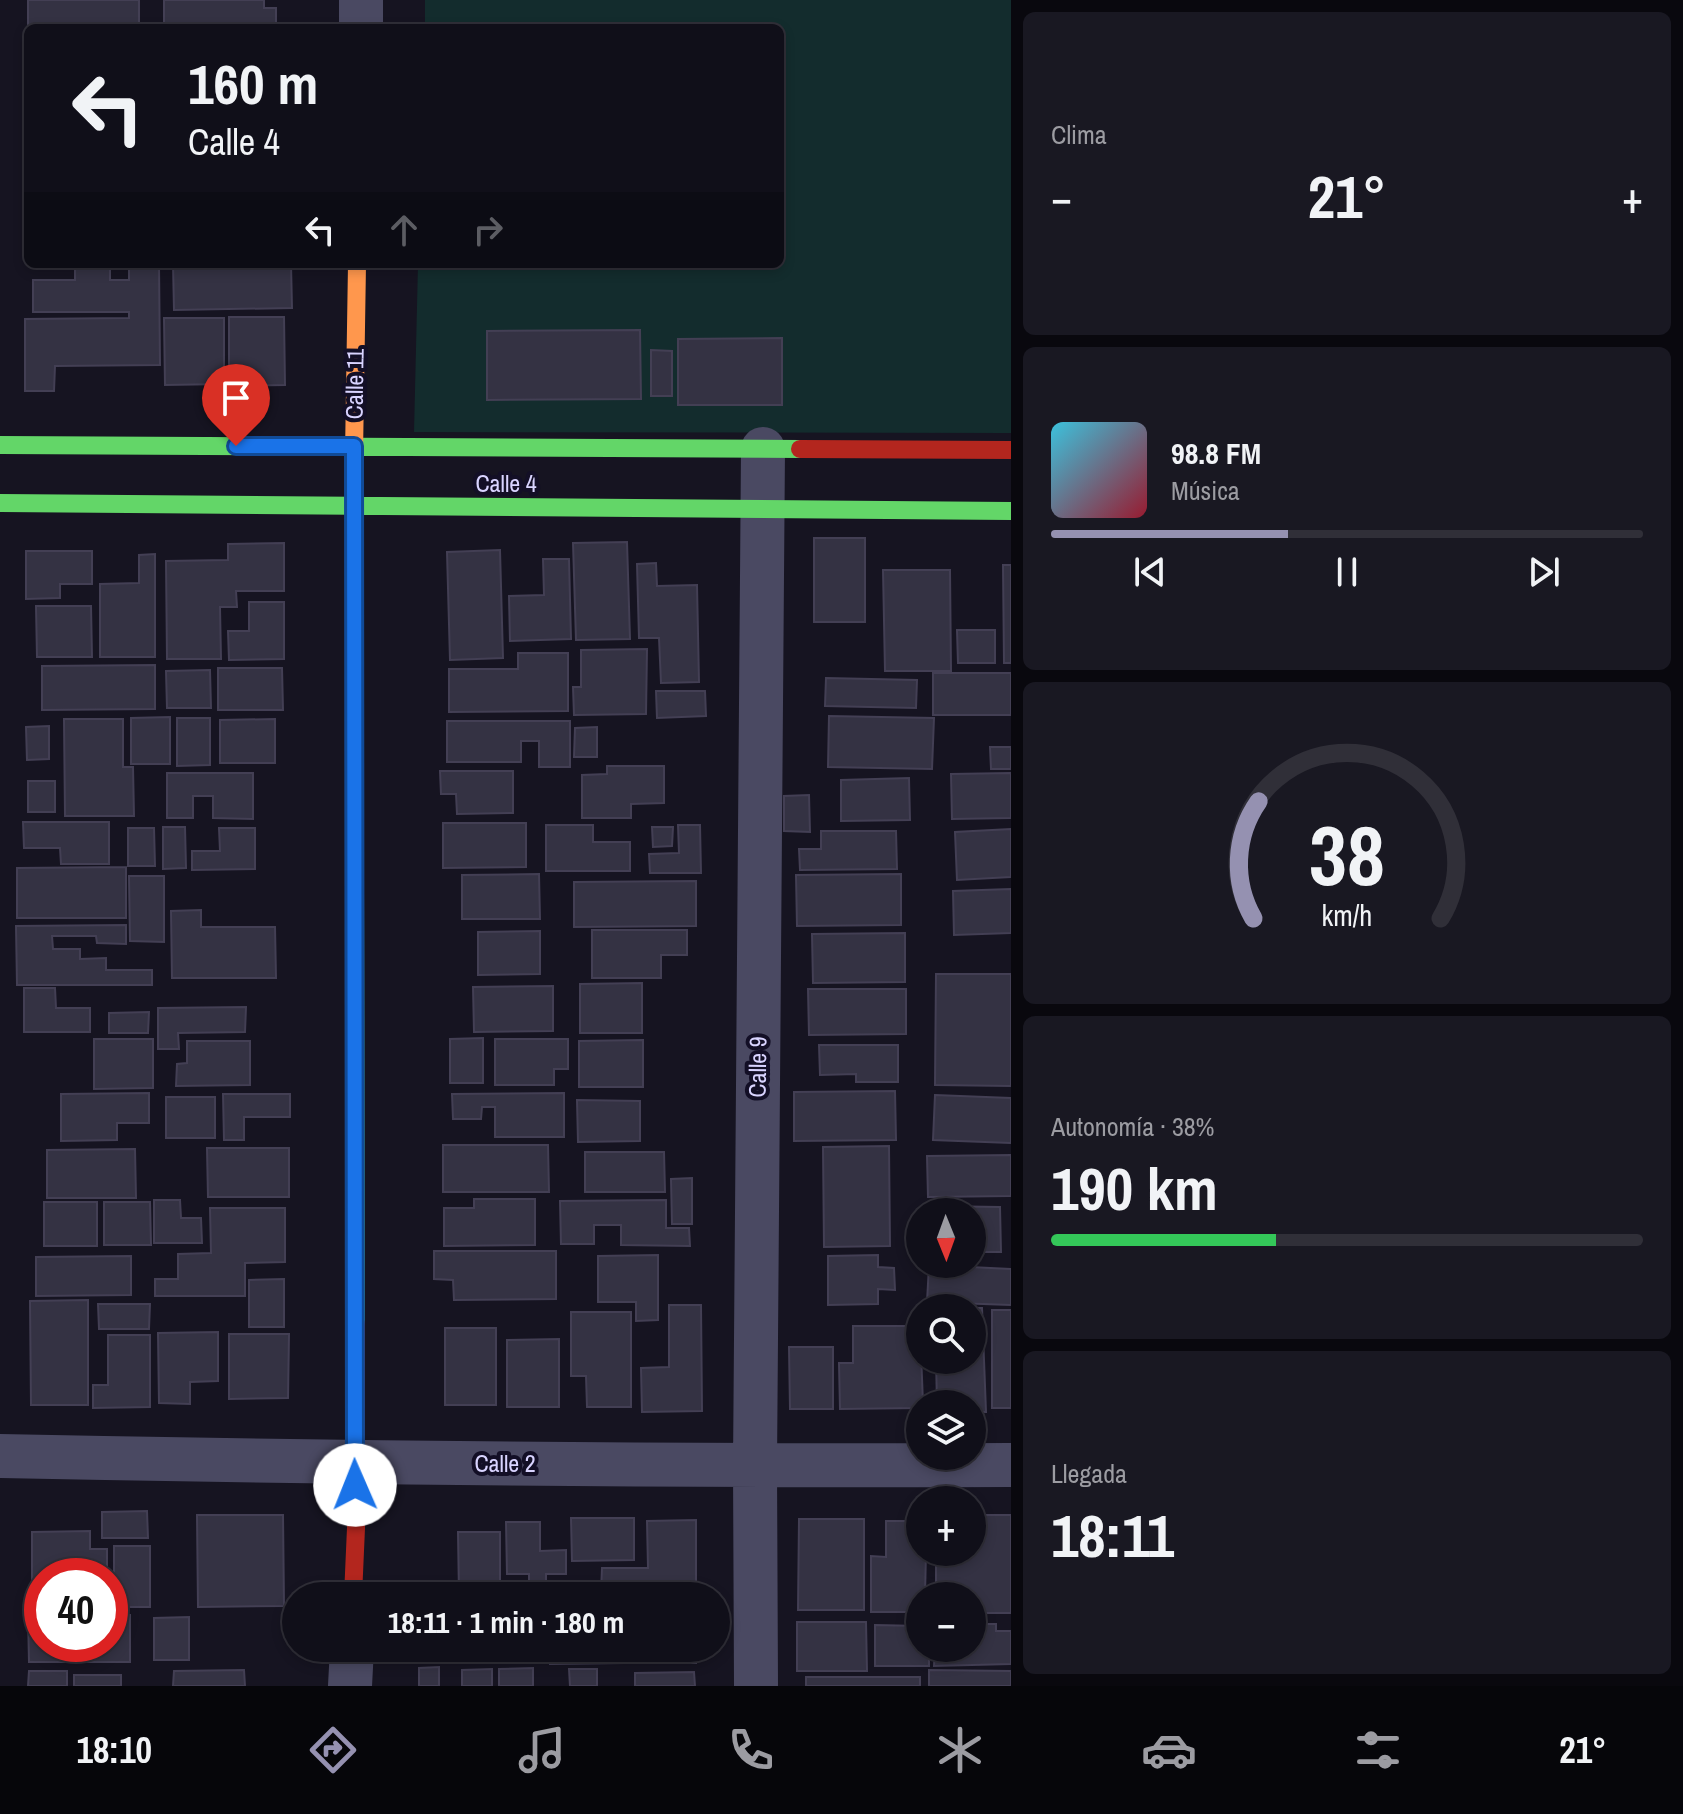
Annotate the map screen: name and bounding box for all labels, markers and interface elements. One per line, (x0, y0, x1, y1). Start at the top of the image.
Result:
text: 160 m (188, 46, 318, 121)
icon: left (56, 56, 160, 160)
text: Clima (1051, 117, 1107, 152)
text: Calle 4 (188, 118, 280, 166)
text: 21° (1308, 156, 1386, 237)
text: − (1051, 167, 1072, 227)
text: + (1622, 167, 1643, 227)
icon: left (298, 208, 342, 252)
icon: ahead (382, 208, 426, 252)
icon: right (466, 208, 510, 252)
street label: Calle 11 (337, 348, 371, 420)
pin (202, 364, 270, 446)
icon: arrive (214, 376, 258, 420)
text: 98.8 FM (1171, 433, 1261, 473)
street label: Calle 4 (475, 467, 537, 499)
text: Música (1171, 473, 1240, 508)
icon: previous (1128, 550, 1172, 594)
icon: pause (1325, 550, 1369, 594)
icon: next (1522, 550, 1566, 594)
text: 38 (1309, 799, 1385, 911)
text: km/h (1322, 896, 1372, 935)
street label: Calle 9 (740, 1036, 774, 1098)
text: Autonomía · 38% (1051, 1109, 1215, 1144)
text: 190 km (1051, 1148, 1218, 1229)
north arrow (906, 1198, 986, 1278)
map controls (906, 1198, 986, 1662)
button: search (906, 1294, 986, 1374)
button: layers (906, 1390, 986, 1470)
position arrow (313, 1443, 397, 1527)
street label: Calle 2 (474, 1447, 536, 1479)
text: Llegada (1051, 1456, 1127, 1491)
button: + (906, 1486, 986, 1566)
text: 18:11 (1051, 1495, 1174, 1576)
speed limit sign: 40 (24, 1558, 128, 1662)
button: − (906, 1582, 986, 1662)
text: 18:11 · 1 min · 180 m (388, 1602, 624, 1642)
icon: directions (305, 1722, 361, 1778)
icon: music (514, 1722, 570, 1778)
icon: phone (723, 1722, 779, 1778)
icon: climate (932, 1722, 988, 1778)
icon: car (1141, 1722, 1197, 1778)
icon: filters (1350, 1722, 1406, 1778)
text: 18:10 (77, 1726, 152, 1774)
text: 21° (1559, 1726, 1606, 1774)

